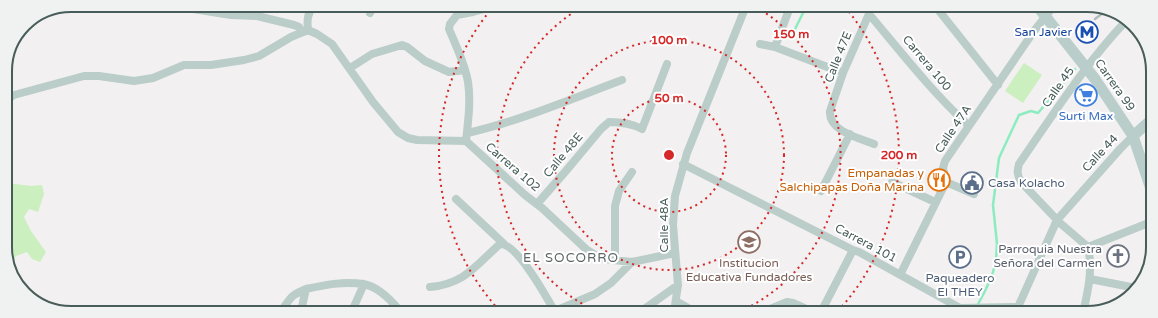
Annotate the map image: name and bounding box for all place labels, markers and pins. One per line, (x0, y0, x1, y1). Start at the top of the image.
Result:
metro station icon: San Javier (1074, 19, 1100, 45)
place label: San Javier (1014, 25, 1072, 39)
supermarket icon: Surti Max (1073, 82, 1099, 108)
place label: Surti Max (1059, 109, 1113, 123)
centre of rings (662, 148, 676, 162)
place label: Empanadas y Salchipapas Doña Marina (779, 166, 925, 194)
restaurant icon: Empanadas y Salchipapas Doña Marina (926, 167, 952, 193)
public building icon: Casa Kolacho (959, 170, 985, 196)
place label: Casa Kolacho (988, 176, 1065, 190)
school or university icon: Institucion Educativa Fundadores (736, 229, 762, 255)
place label: Parroquia Nuestra Señora del Carmen (993, 242, 1102, 270)
church icon: Parroquia Nuestra Señora del Carmen (1105, 243, 1131, 269)
parking icon: Paqueadero El THEY (947, 244, 973, 270)
place label: Institucion Educativa Fundadores (686, 256, 813, 284)
place label: Paqueadero El THEY (926, 271, 995, 299)

